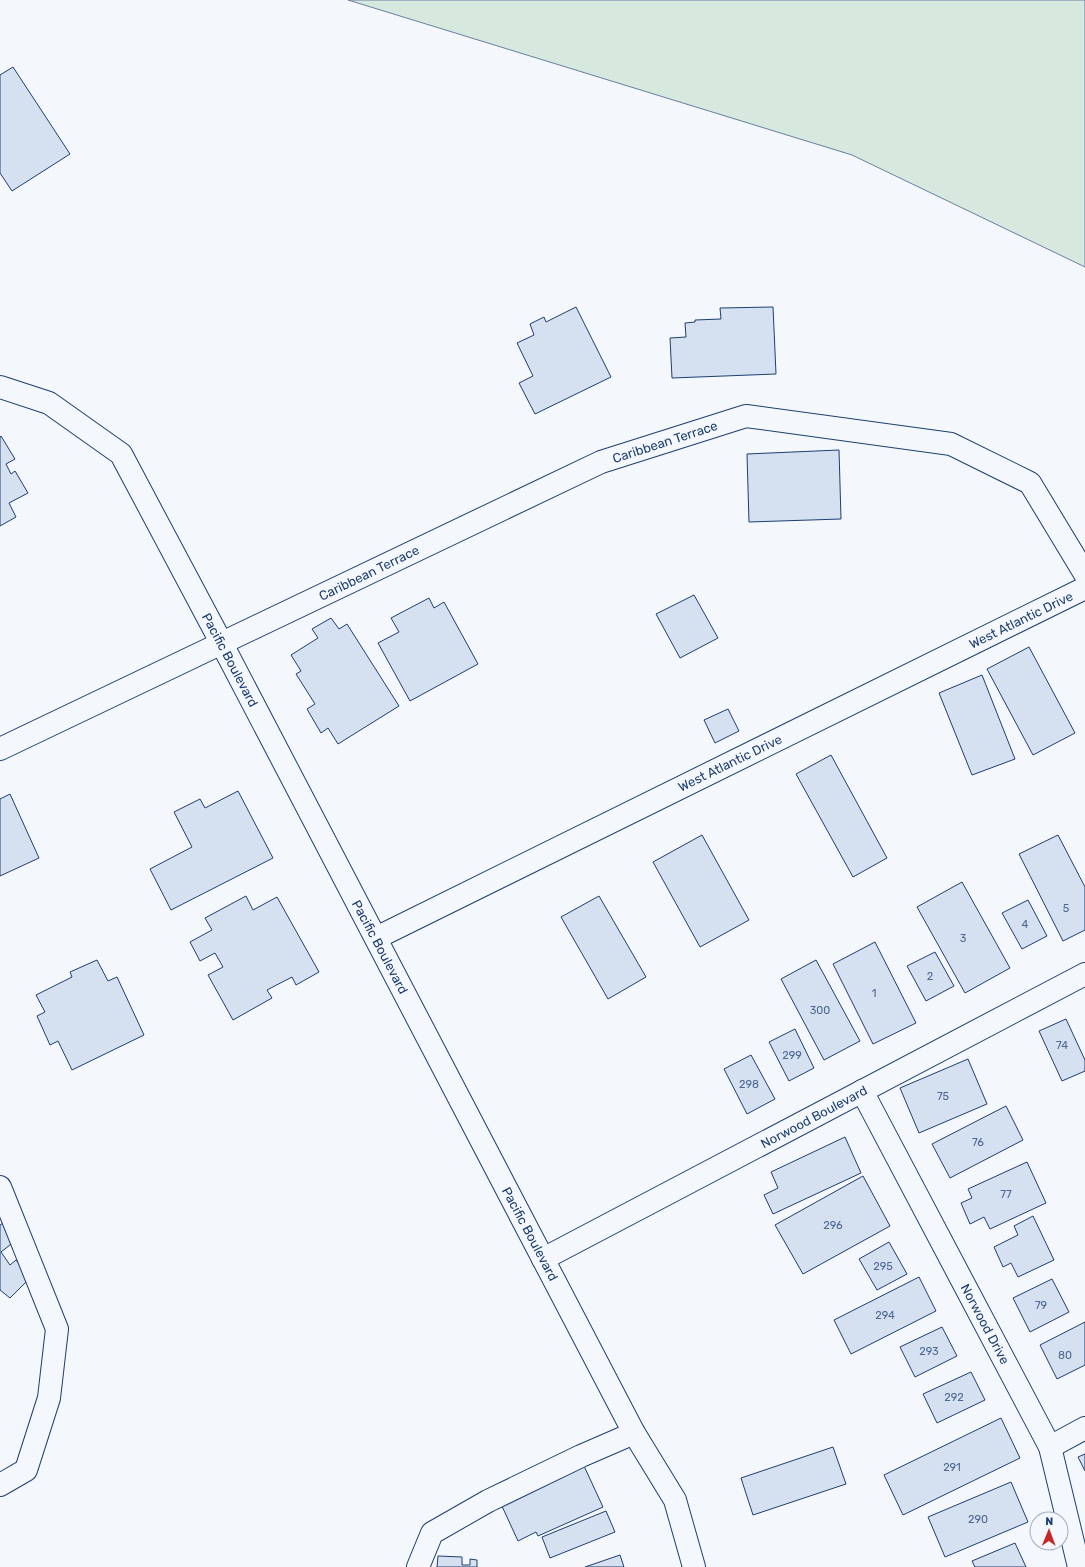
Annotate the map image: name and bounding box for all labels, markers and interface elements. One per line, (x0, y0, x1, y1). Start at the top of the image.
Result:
street label: Caribbean Terrace (611, 418, 719, 466)
street label: Caribbean Terrace (316, 542, 422, 604)
street label: West Atlantic Drive (967, 588, 1075, 652)
street label: Pacific Boulevard (199, 611, 261, 709)
street label: West Atlantic Drive (676, 731, 784, 795)
street label: Pacific Boulevard (349, 898, 411, 996)
house number: 5 (1063, 902, 1070, 915)
house number: 4 (1022, 918, 1029, 931)
house number: 3 (960, 932, 967, 945)
house number: 2 (927, 970, 933, 983)
house number: 1 (872, 987, 876, 1000)
house number: 300 (810, 1004, 830, 1017)
house number: 74 (1056, 1039, 1068, 1052)
house number: 299 (782, 1049, 802, 1062)
house number: 298 (739, 1078, 759, 1091)
street label: Norwood Boulevard (758, 1083, 870, 1151)
house number: 75 (937, 1090, 950, 1103)
house number: 76 (972, 1136, 984, 1149)
street label: Pacific Boulevard (499, 1185, 561, 1283)
house number: 77 (1000, 1188, 1012, 1201)
house number: 296 (823, 1219, 843, 1232)
house number: 295 (873, 1260, 893, 1273)
street label: Norwood Drive (958, 1281, 1012, 1367)
house number: 79 (1035, 1299, 1047, 1312)
house number: 294 (875, 1309, 895, 1322)
house number: 293 (919, 1345, 939, 1358)
house number: 80 (1058, 1349, 1072, 1362)
house number: 292 (944, 1391, 964, 1404)
house number: 291 (943, 1461, 961, 1474)
north arrow (1029, 1511, 1069, 1551)
house number: 290 (968, 1513, 988, 1526)
text: N (1045, 1515, 1053, 1528)

